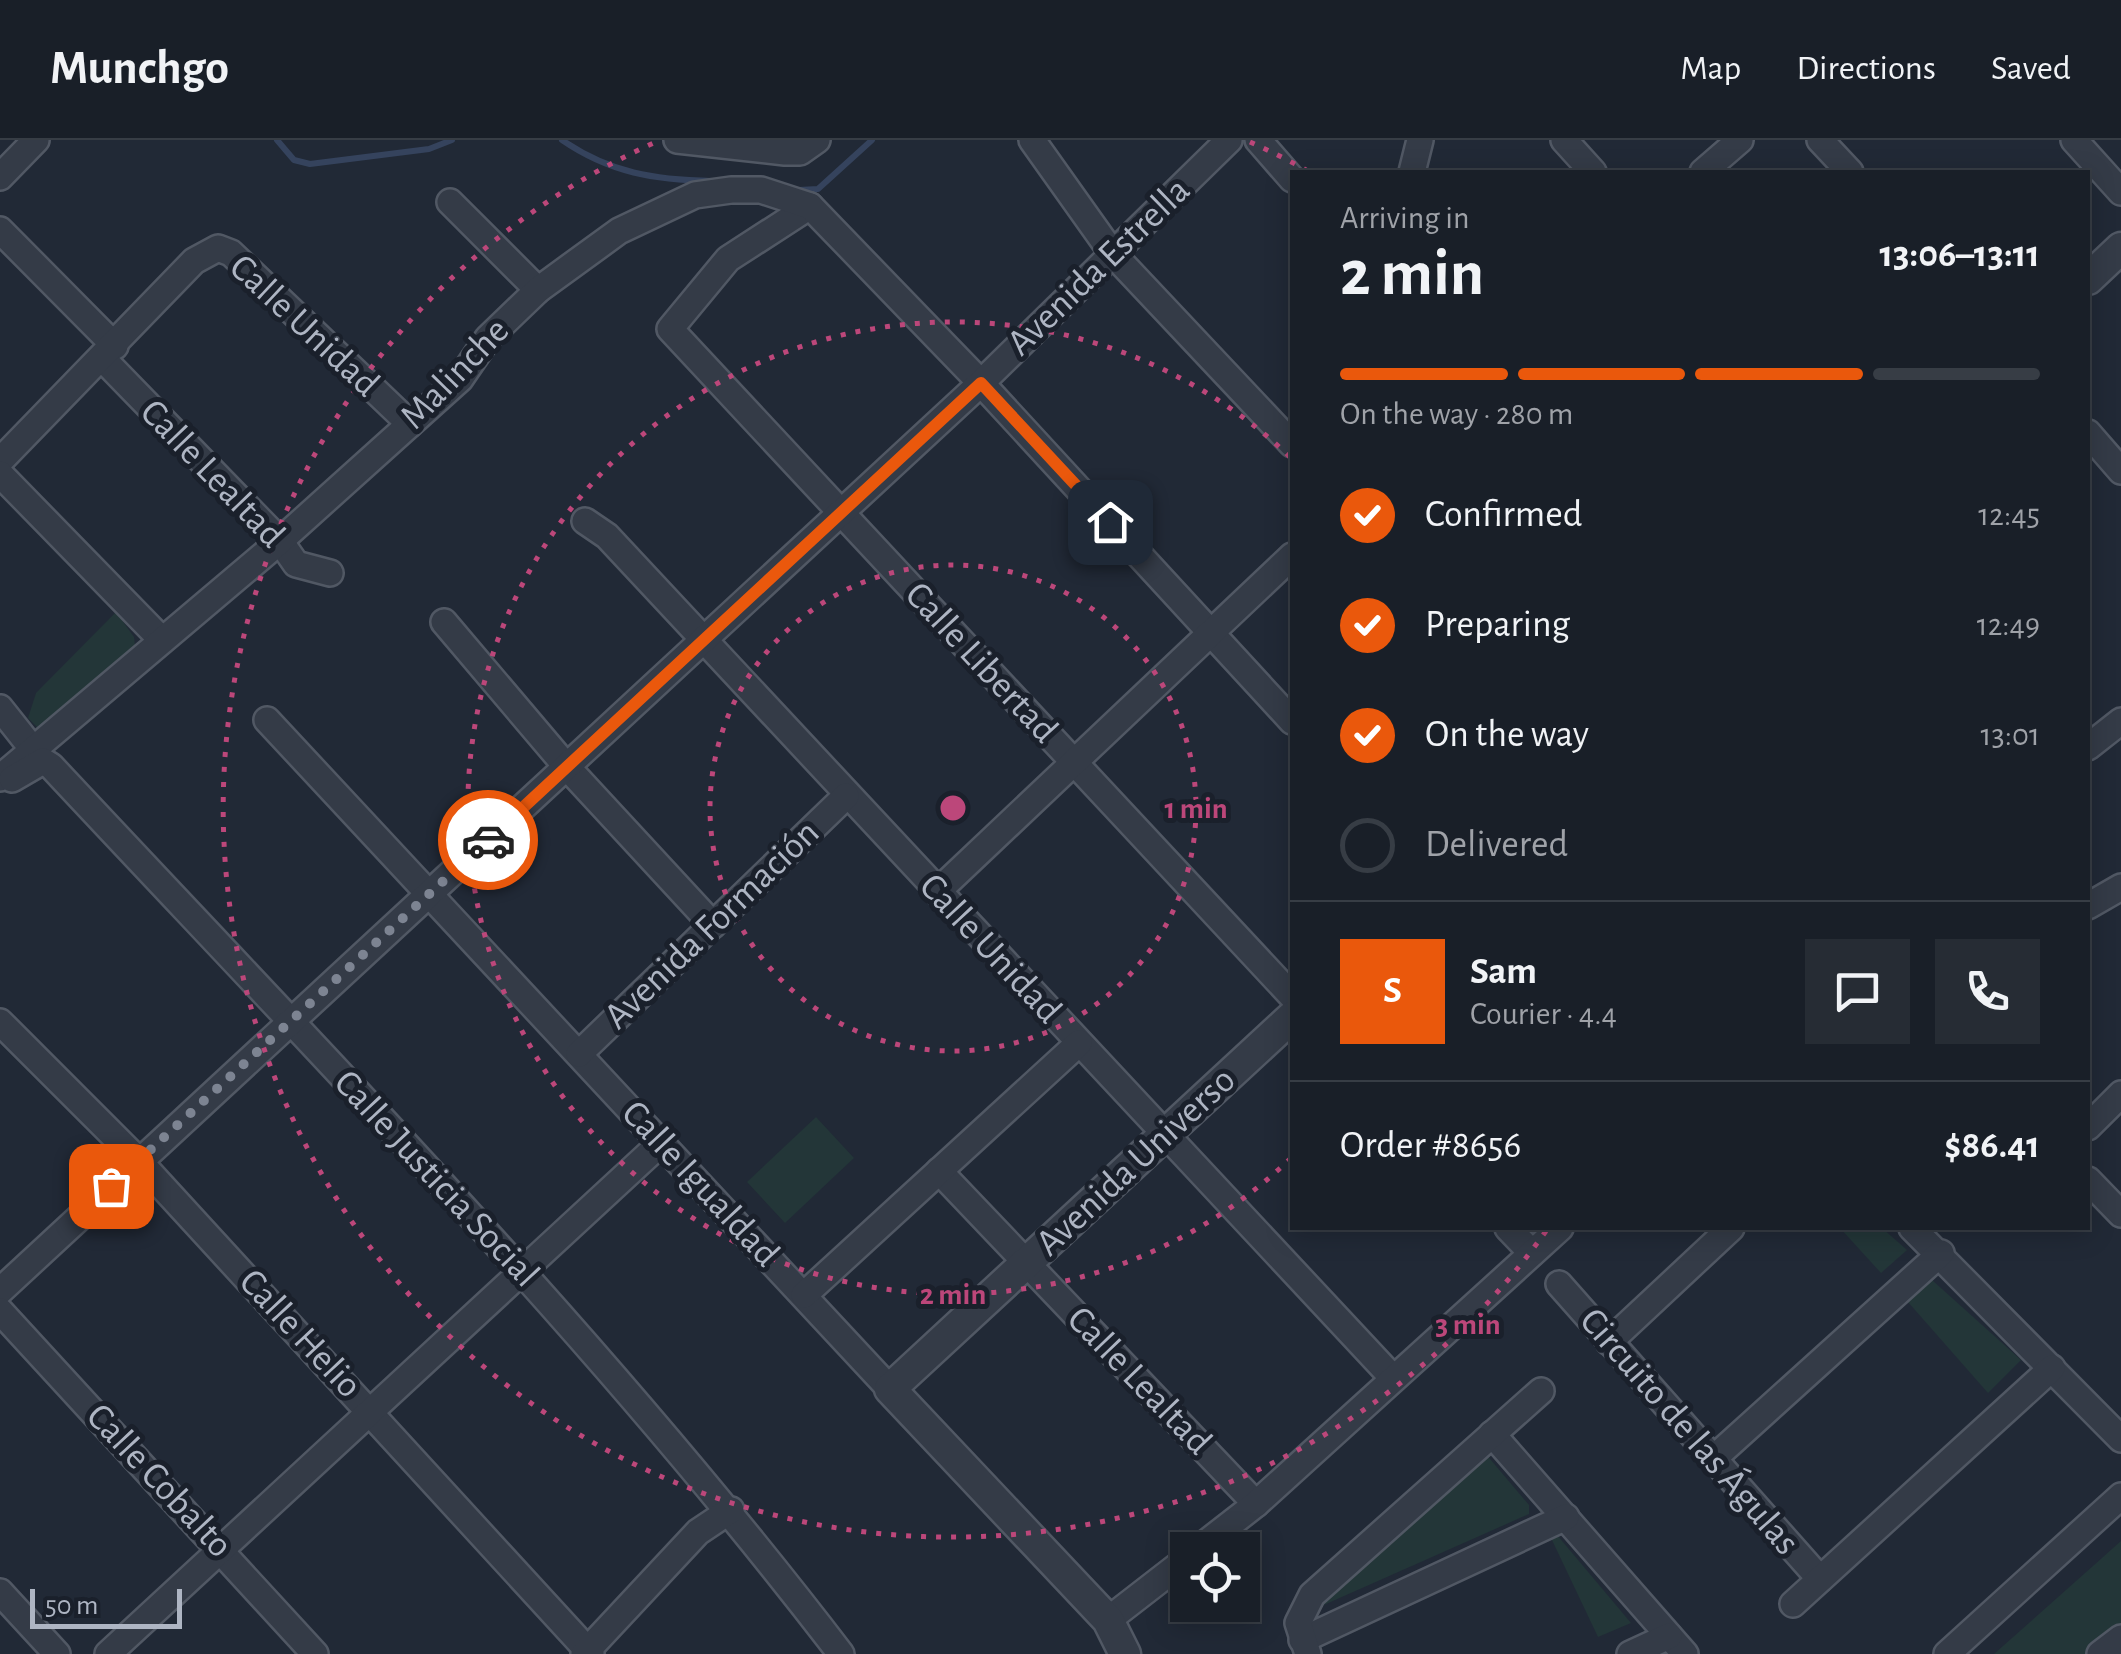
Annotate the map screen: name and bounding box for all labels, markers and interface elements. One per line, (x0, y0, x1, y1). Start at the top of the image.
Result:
text: Munchgo (50, 45, 229, 93)
text: Map (1680, 51, 1741, 86)
text: Directions (1796, 51, 1936, 86)
text: Saved (1991, 51, 2071, 86)
street label: Avenida Estrella (1000, 171, 1198, 363)
text: Arriving in (1340, 202, 1469, 234)
text: 13:06–13:11 (1879, 236, 2040, 274)
text: 2 min (1340, 242, 1484, 307)
street label: Calle Unidad (222, 248, 386, 404)
street label: Malinche (394, 311, 516, 437)
street label: Calle Lealtad (133, 393, 291, 555)
text: On the way · 280 m (1340, 398, 1573, 430)
pin (1068, 480, 1153, 565)
icon: check (1340, 488, 1395, 543)
icon: home (1083, 495, 1138, 550)
text: Confirmed (1425, 496, 1582, 534)
text: 12:45 (1978, 499, 2040, 531)
street label: Calle Libertad (898, 576, 1064, 750)
icon: check (1340, 598, 1395, 653)
text: Preparing (1425, 606, 1570, 644)
text: 12:49 (1977, 609, 2040, 641)
icon: check (1340, 708, 1395, 763)
text: On the way (1425, 716, 1589, 754)
text: 13:01 (1981, 719, 2040, 751)
courier (438, 790, 538, 890)
centre of rings (935, 790, 971, 826)
text: 1 min (1164, 794, 1228, 824)
icon: car (461, 813, 516, 868)
street label: Avenida Formación (597, 813, 827, 1037)
text: Delivered (1425, 826, 1568, 864)
street label: Calle Unidad (912, 867, 1068, 1031)
button: chat (1805, 939, 1910, 1044)
button: phone (1935, 939, 2040, 1044)
text: Sam (1470, 953, 1537, 991)
text: S (1383, 972, 1402, 1010)
text: Courier · 4.4 (1470, 998, 1617, 1030)
street label: Avenida Universo (1029, 1061, 1243, 1263)
street label: Calle Justicia Social (327, 1064, 545, 1294)
street label: Calle Igualdad (614, 1094, 786, 1274)
text: Order #8656 (1340, 1127, 1521, 1165)
text: $86.41 (1944, 1127, 2040, 1165)
pin (69, 1144, 154, 1229)
icon: bag (84, 1159, 139, 1214)
street label: Calle Helio (232, 1263, 368, 1405)
text: 2 min (920, 1280, 986, 1310)
street label: Circuito de las Águlas (1572, 1299, 1809, 1562)
street label: Calle Lealtad (1060, 1300, 1218, 1462)
text: 3 min (1435, 1310, 1501, 1340)
street label: Calle Cobalto (79, 1397, 239, 1565)
map controls (1170, 1532, 1260, 1622)
button: locate (1170, 1532, 1260, 1622)
scale bar (30, 1584, 182, 1628)
text: 50 m (45, 1592, 99, 1620)

